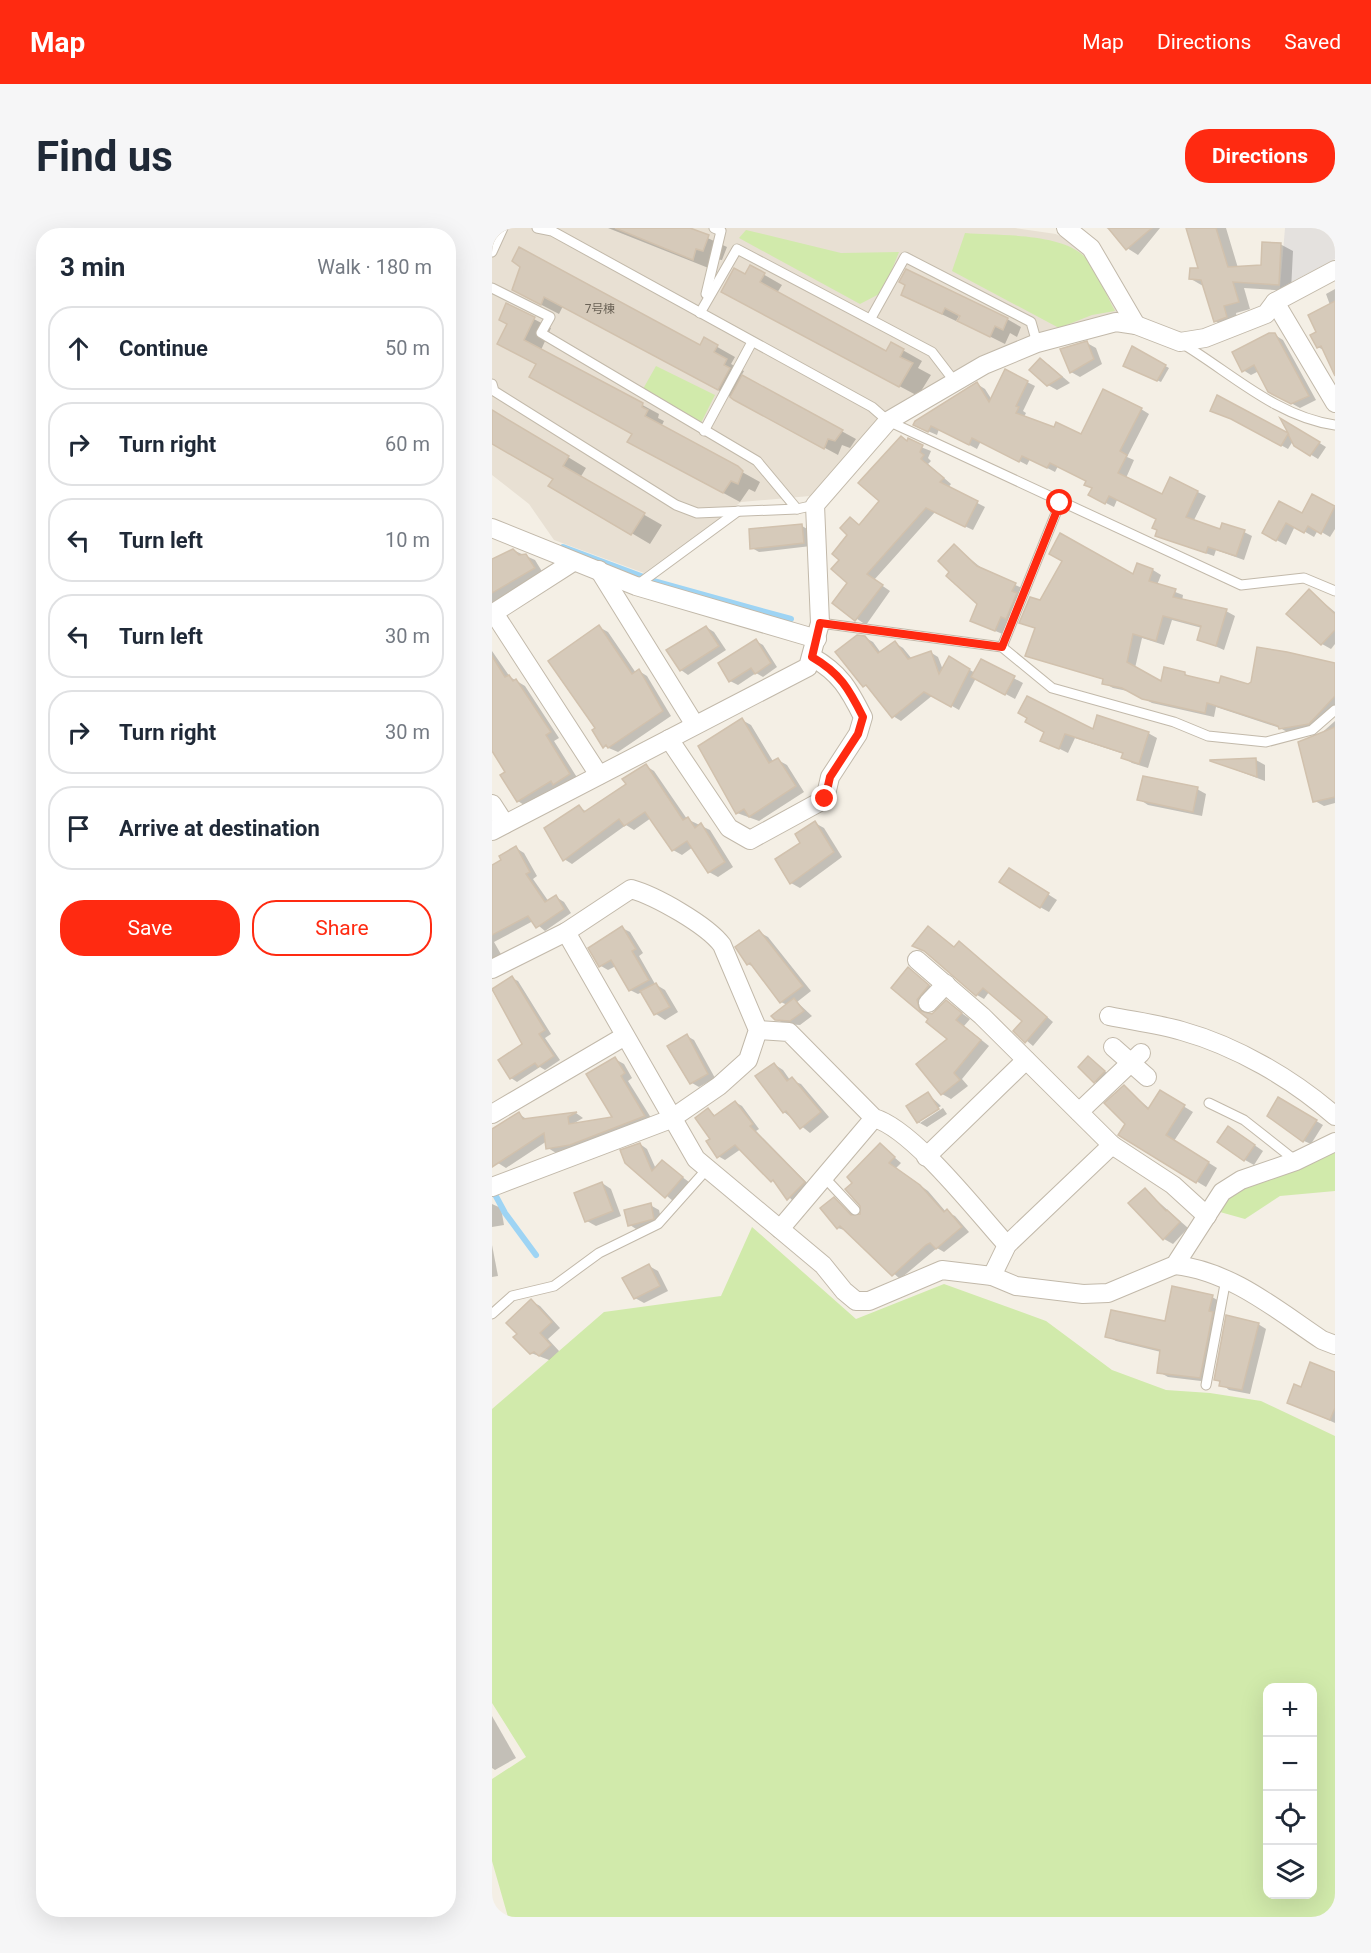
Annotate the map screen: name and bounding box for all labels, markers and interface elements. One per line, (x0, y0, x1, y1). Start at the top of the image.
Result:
text: Map (30, 26, 85, 59)
text: Map (1082, 30, 1124, 54)
text: Directions (1157, 30, 1251, 54)
text: Saved (1284, 30, 1341, 54)
button: Directions (1185, 129, 1335, 183)
text: Find us (36, 132, 173, 181)
text: 3 min (60, 252, 125, 282)
text: Walk · 180 m (317, 255, 432, 279)
house number: 7号棟 (585, 302, 615, 316)
icon: ahead (62, 332, 95, 365)
text: Continue (119, 336, 208, 361)
text: 50 m (385, 336, 430, 360)
icon: right (62, 428, 95, 461)
text: Turn right (119, 432, 216, 457)
text: 60 m (385, 432, 430, 456)
route start (1046, 489, 1072, 515)
icon: left (62, 524, 95, 557)
text: Turn left (119, 528, 203, 553)
text: 10 m (385, 528, 430, 552)
icon: left (62, 620, 95, 653)
text: Turn left (119, 624, 203, 649)
text: 30 m (385, 624, 430, 648)
icon: right (62, 716, 95, 749)
text: Turn right (119, 720, 216, 745)
text: 30 m (385, 720, 430, 744)
route end (811, 785, 837, 811)
icon: arrive (62, 812, 95, 845)
text: Arrive at destination (119, 816, 320, 841)
button: Save (60, 900, 240, 956)
button: Share (252, 900, 432, 956)
map controls (1263, 1683, 1317, 1899)
button: + (1263, 1683, 1317, 1737)
button: − (1263, 1737, 1317, 1791)
button: locate (1263, 1791, 1317, 1845)
button: layers (1263, 1845, 1317, 1899)

